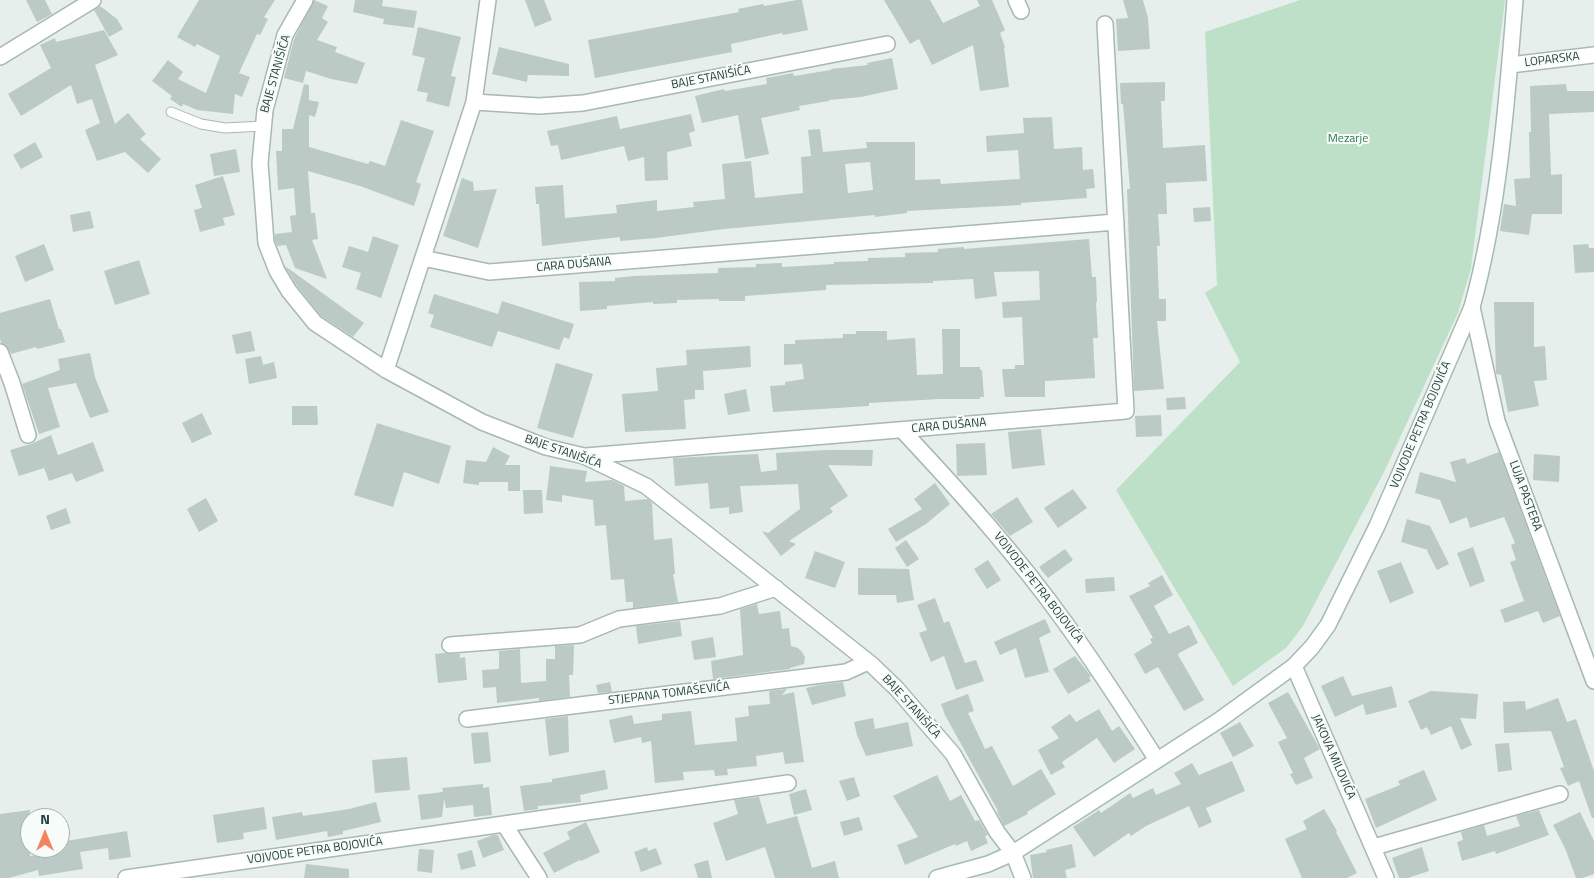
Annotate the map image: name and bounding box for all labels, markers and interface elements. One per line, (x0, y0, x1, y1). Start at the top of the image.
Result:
street label: BAJE STANIŠIĆA (258, 33, 294, 115)
street label: LOPARSKA (1524, 49, 1580, 71)
street label: BAJE STANIŠIĆA (670, 63, 752, 93)
park label: Mezarje (1328, 132, 1368, 146)
street label: CARA DUŠANA (536, 255, 612, 275)
street label: VOJVODE PETRA BOJOVIĆA (1388, 359, 1454, 491)
street label: CARA DUŠANA (911, 416, 987, 436)
street label: BAJE STANIŠIĆA (522, 432, 604, 472)
street label: LUJA PASTERA (1506, 459, 1544, 533)
street label: VOJVODE PETRA BOJOVIĆA (990, 530, 1086, 646)
street label: BAJE STANIŠIĆA (879, 672, 943, 742)
street label: STJEPANA TOMAŠEVIĆA (607, 679, 731, 709)
street label: JAKOVA MILOVIĆA (1308, 712, 1358, 802)
north arrow (20, 808, 70, 858)
text: N (40, 808, 50, 829)
street label: VOJVODE PETRA BOJOVIĆA (246, 834, 384, 868)

